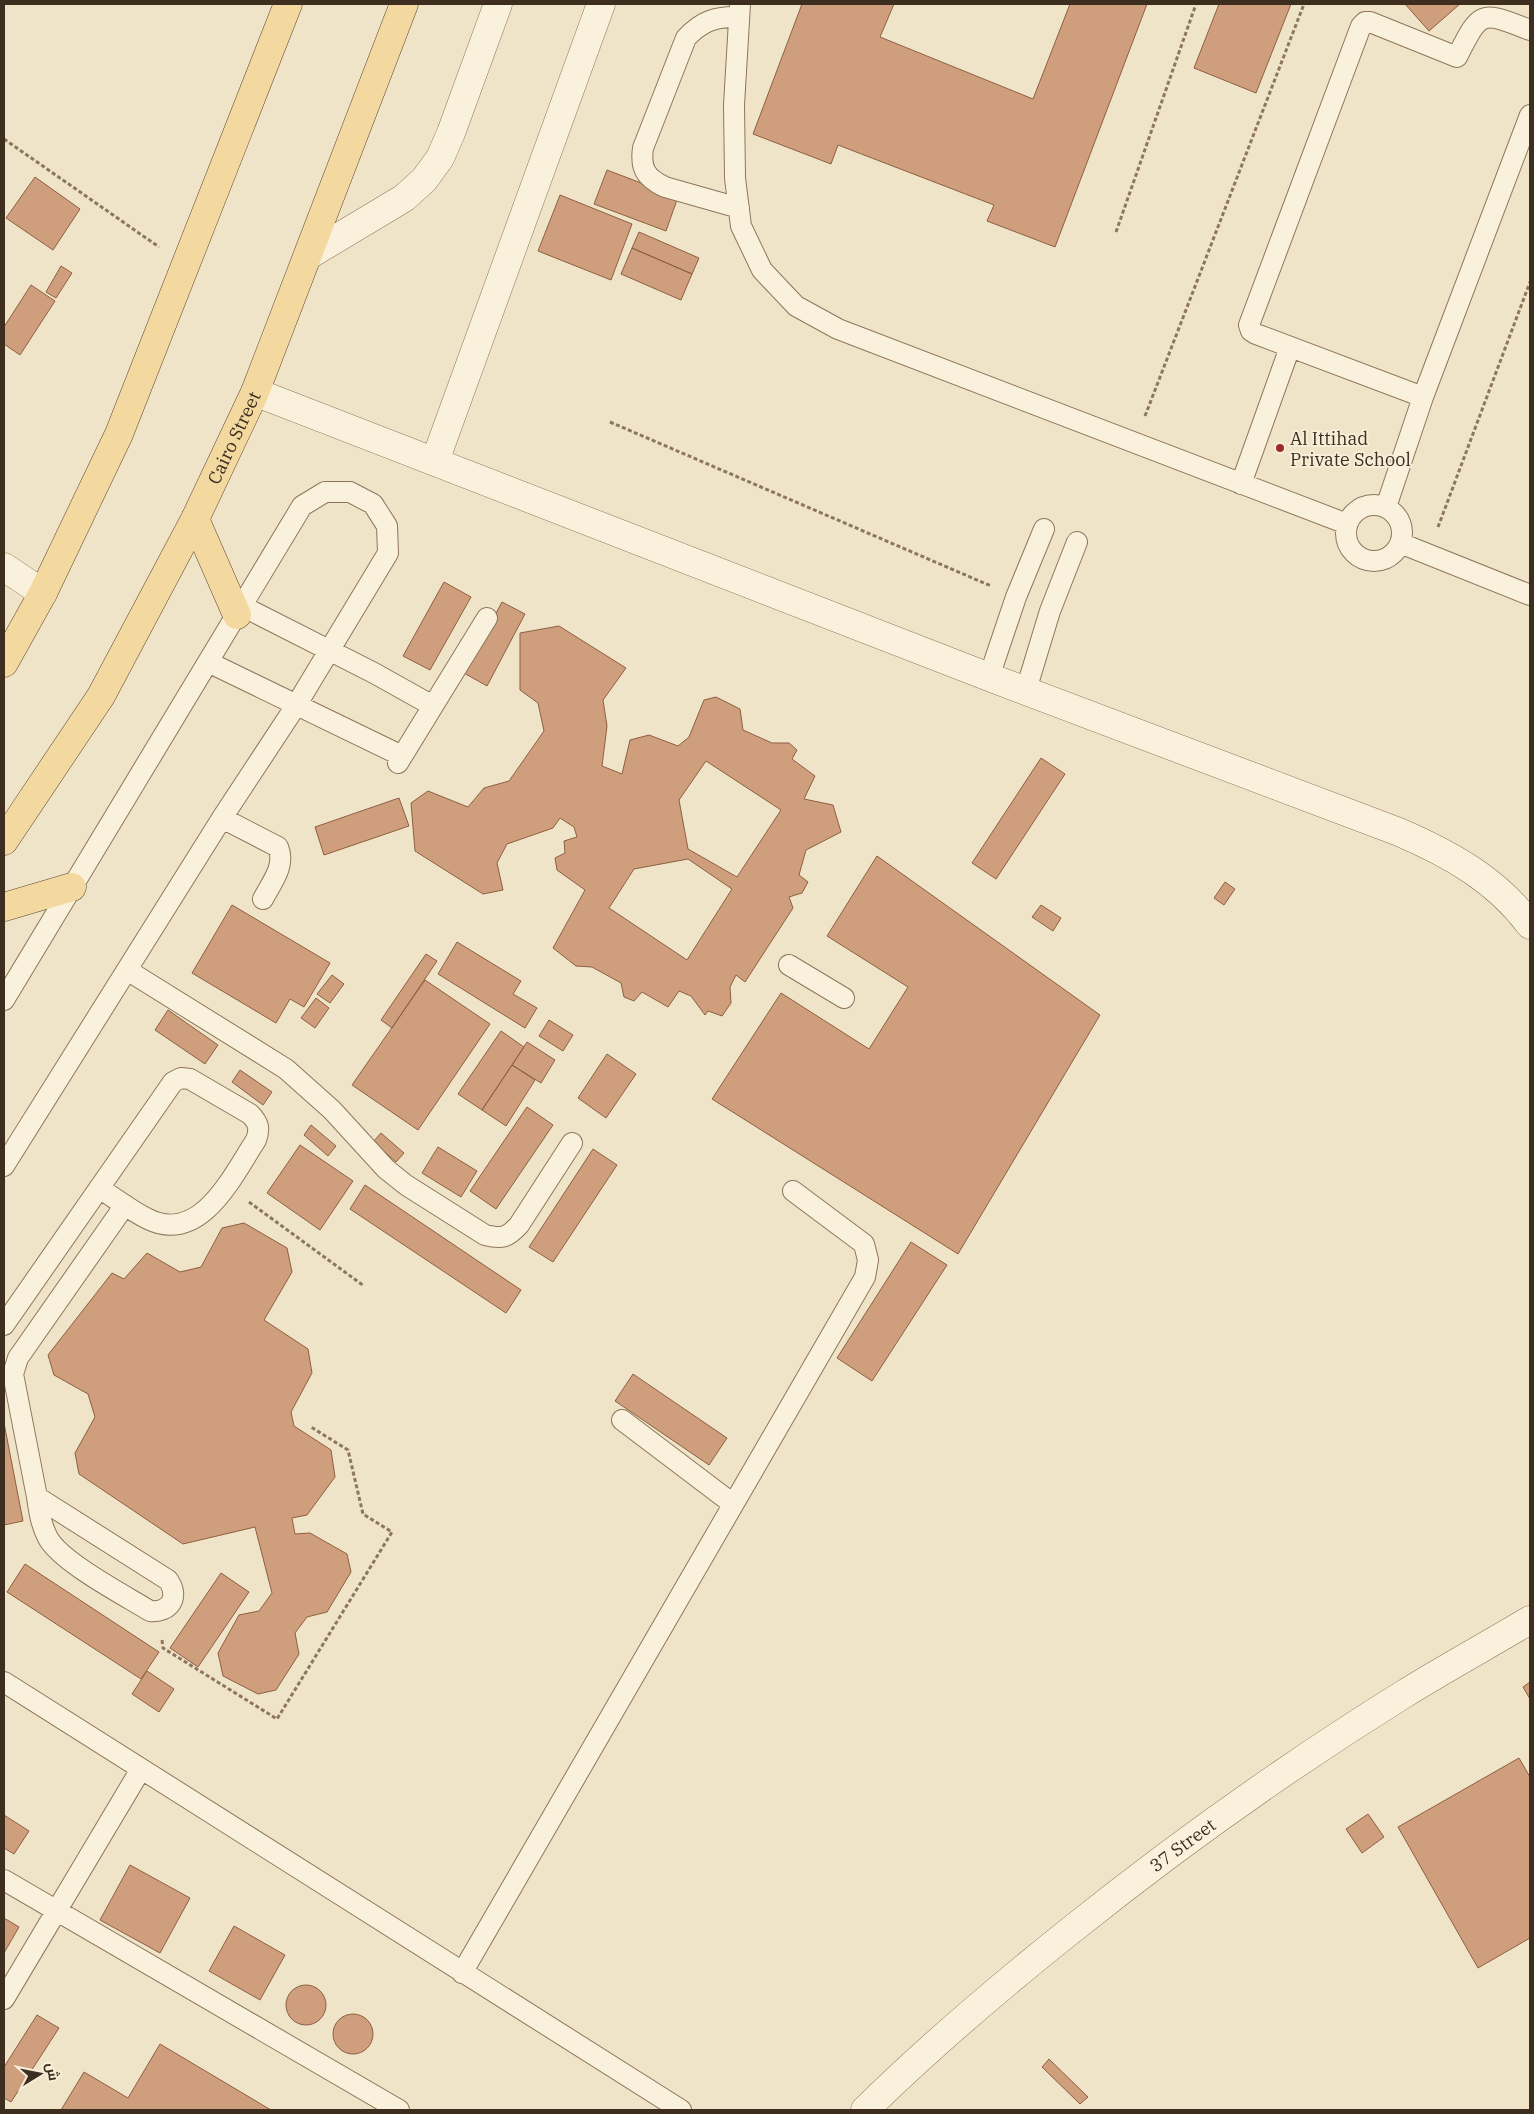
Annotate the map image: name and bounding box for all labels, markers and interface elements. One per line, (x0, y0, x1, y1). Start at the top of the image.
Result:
street label: Cairo Street (202, 387, 265, 488)
place label: Al Ittihad Private School (1290, 427, 1411, 471)
marker: Al Ittihad Private School (1274, 442, 1286, 454)
street label: 37 Street (1145, 1813, 1220, 1877)
north arrow (15, 2049, 65, 2099)
text: ش (42, 2061, 63, 2082)

